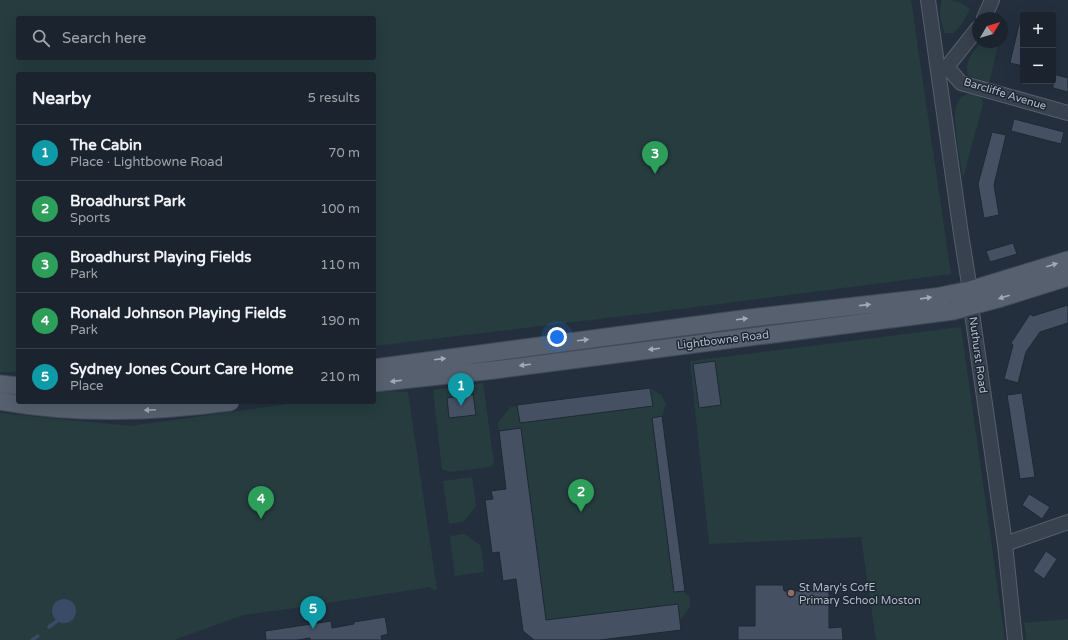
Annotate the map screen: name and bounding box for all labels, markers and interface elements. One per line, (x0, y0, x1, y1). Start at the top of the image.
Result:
north arrow (972, 12, 1008, 48)
map controls (1020, 12, 1056, 84)
button: + (1020, 12, 1056, 48)
search box (16, 16, 376, 60)
icon: search (30, 27, 52, 49)
text: Search here (62, 29, 146, 47)
button: − (1020, 48, 1056, 84)
street label: Barcliffe Avenue (962, 75, 1048, 113)
text: Nearby (32, 88, 91, 109)
text: 5 results (308, 90, 360, 106)
text: The Cabin (70, 136, 142, 154)
pin: 3 (642, 141, 668, 174)
text: 1 (41, 145, 49, 161)
text: 70 m (328, 145, 360, 161)
text: Place · Lightbowne Road (70, 154, 223, 170)
text: Broadhurst Park (70, 192, 186, 210)
text: 2 (41, 201, 49, 217)
text: 100 m (320, 201, 360, 217)
text: Sports (70, 210, 110, 226)
text: Broadhurst Playing Fields (70, 248, 251, 266)
text: 3 (41, 257, 49, 273)
text: 110 m (320, 257, 360, 273)
one-way arrow (1046, 262, 1058, 268)
text: Park (70, 266, 98, 282)
one-way arrow (998, 294, 1010, 300)
one-way arrow (920, 295, 932, 301)
one-way arrow (859, 302, 871, 308)
text: Ronald Johnson Playing Fields (70, 304, 286, 322)
text: 4 (41, 313, 49, 329)
text: 190 m (320, 313, 360, 329)
one-way arrow (736, 316, 748, 322)
street label: Nuthurst Road (966, 316, 990, 394)
text: Park (70, 322, 98, 338)
your location (547, 327, 567, 347)
street label: Lightbowne Road (676, 328, 770, 352)
one-way arrow (577, 337, 589, 343)
one-way arrow (648, 345, 660, 352)
one-way arrow (434, 356, 446, 362)
text: Sydney Jones Court Care Home (70, 360, 294, 378)
one-way arrow (519, 362, 531, 368)
text: 5 (41, 369, 49, 385)
text: 210 m (320, 369, 360, 385)
pin: 1 (448, 373, 474, 406)
text: Place (70, 378, 103, 394)
one-way arrow (390, 378, 402, 384)
one-way arrow (144, 406, 156, 413)
pin: 2 (568, 479, 594, 512)
pin: 4 (248, 486, 274, 519)
place label: St Mary's CofE Primary School Moston (799, 581, 921, 607)
marker: St Mary's CofE Primary School Moston (786, 588, 796, 598)
pin: 5 (300, 596, 326, 629)

